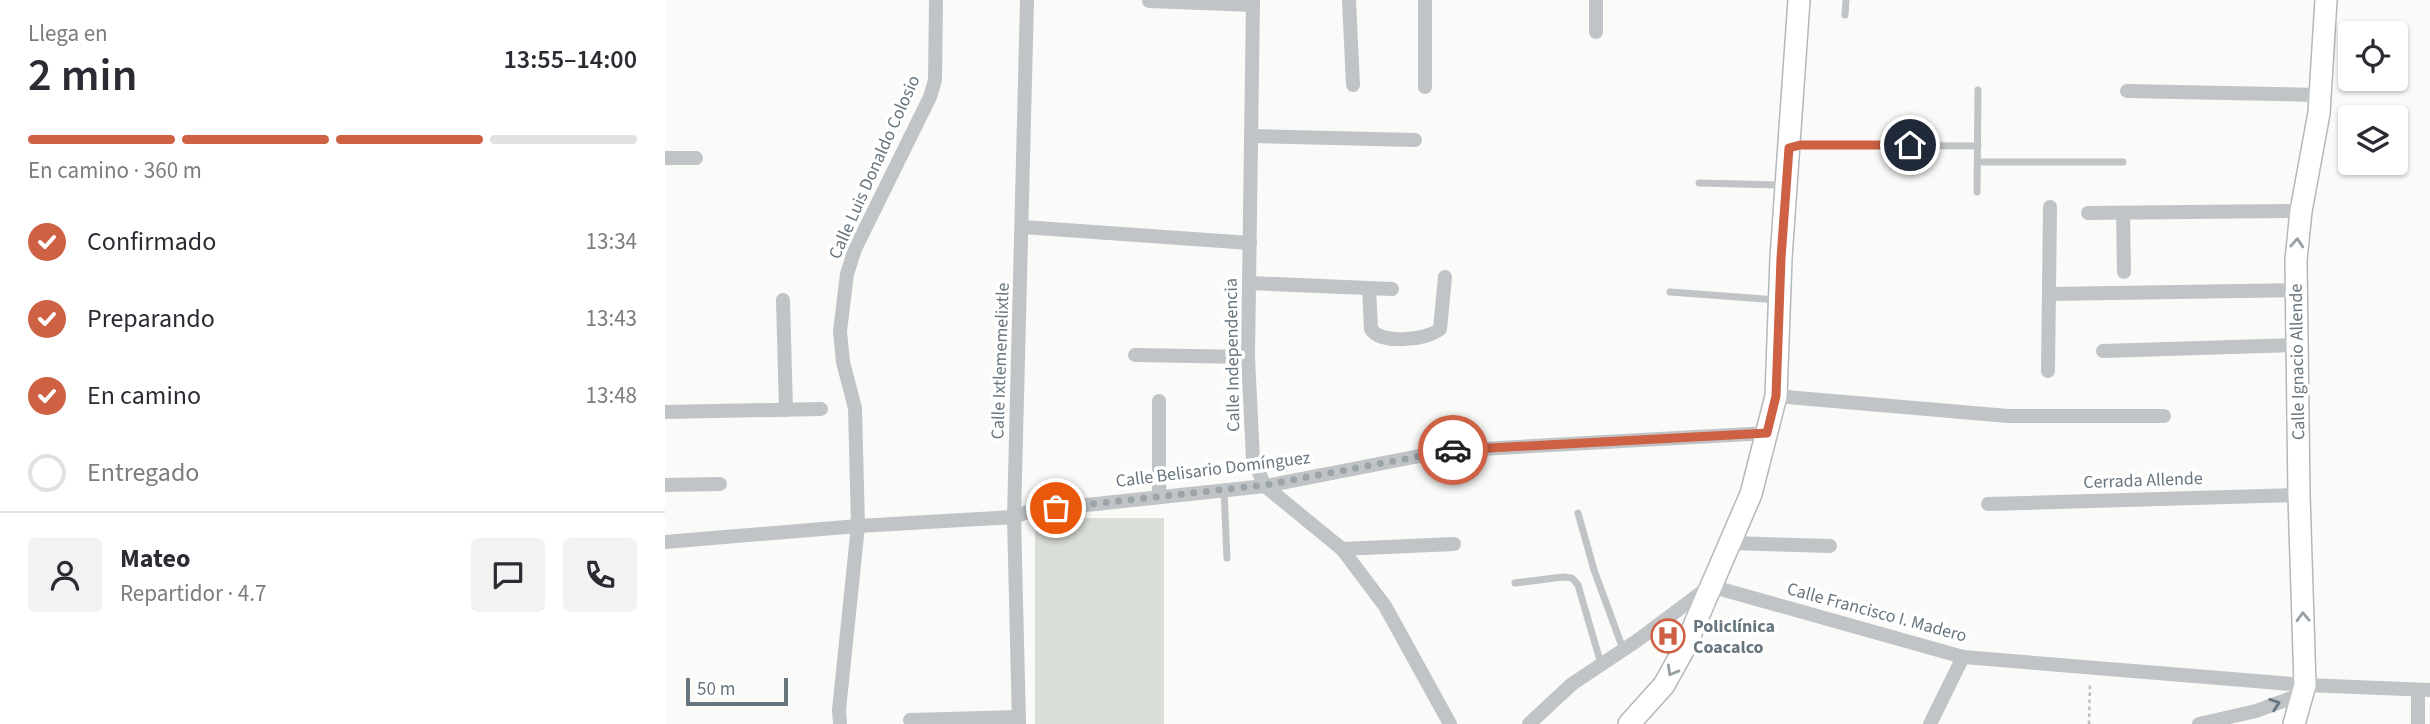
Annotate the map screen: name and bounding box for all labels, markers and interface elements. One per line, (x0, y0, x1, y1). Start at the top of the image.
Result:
text: Llega en (28, 17, 108, 50)
map controls (2338, 21, 2408, 175)
button: locate (2338, 21, 2408, 91)
text: 13:55–14:00 (504, 41, 637, 78)
text: 2 min (28, 43, 137, 108)
street label: Calle Luis Donaldo Colosio (823, 71, 926, 263)
button: layers (2338, 105, 2408, 175)
pin (1880, 115, 1940, 175)
icon: home (1891, 126, 1929, 164)
text: En camino · 360 m (28, 154, 202, 187)
icon: check (28, 223, 66, 261)
text: Confirmado (87, 223, 216, 260)
text: 13:34 (586, 225, 637, 258)
one-way arrow (2289, 237, 2304, 248)
street label: Calle Independencia (1219, 278, 1246, 432)
street label: Calle Ixtlememelixtle (985, 282, 1016, 440)
street label: Calle Ignacio Allende (2284, 284, 2311, 440)
icon: check (28, 300, 66, 338)
text: Preparando (87, 300, 215, 337)
text: 13:43 (586, 302, 637, 335)
icon: check (28, 377, 66, 415)
text: En camino (87, 377, 201, 414)
text: 13:48 (586, 379, 637, 412)
courier (1418, 415, 1488, 485)
icon: car (1434, 431, 1472, 469)
street label: Calle Belisario Domínguez (1114, 445, 1312, 494)
text: Entregado (87, 454, 199, 491)
street label: Cerrada Allende (2083, 466, 2203, 495)
pin (1026, 478, 1086, 538)
icon: bag (1037, 489, 1075, 527)
button: person (28, 538, 102, 612)
button: chat (471, 538, 545, 612)
button: phone (563, 538, 637, 612)
text: Mateo (120, 540, 190, 577)
street label: Calle Francisco I. Madero (1784, 576, 1970, 649)
text: Repartidor · 4.7 (120, 577, 266, 610)
one-way arrow (2295, 611, 2310, 622)
place label: Policlínica Coacalco (1693, 614, 1775, 660)
hospital icon: Policlínica Coacalco (1649, 617, 1687, 655)
one-way arrow (1667, 663, 1680, 676)
scale bar (686, 675, 787, 707)
text: 50 m (697, 676, 735, 703)
one-way arrow (2268, 698, 2280, 712)

